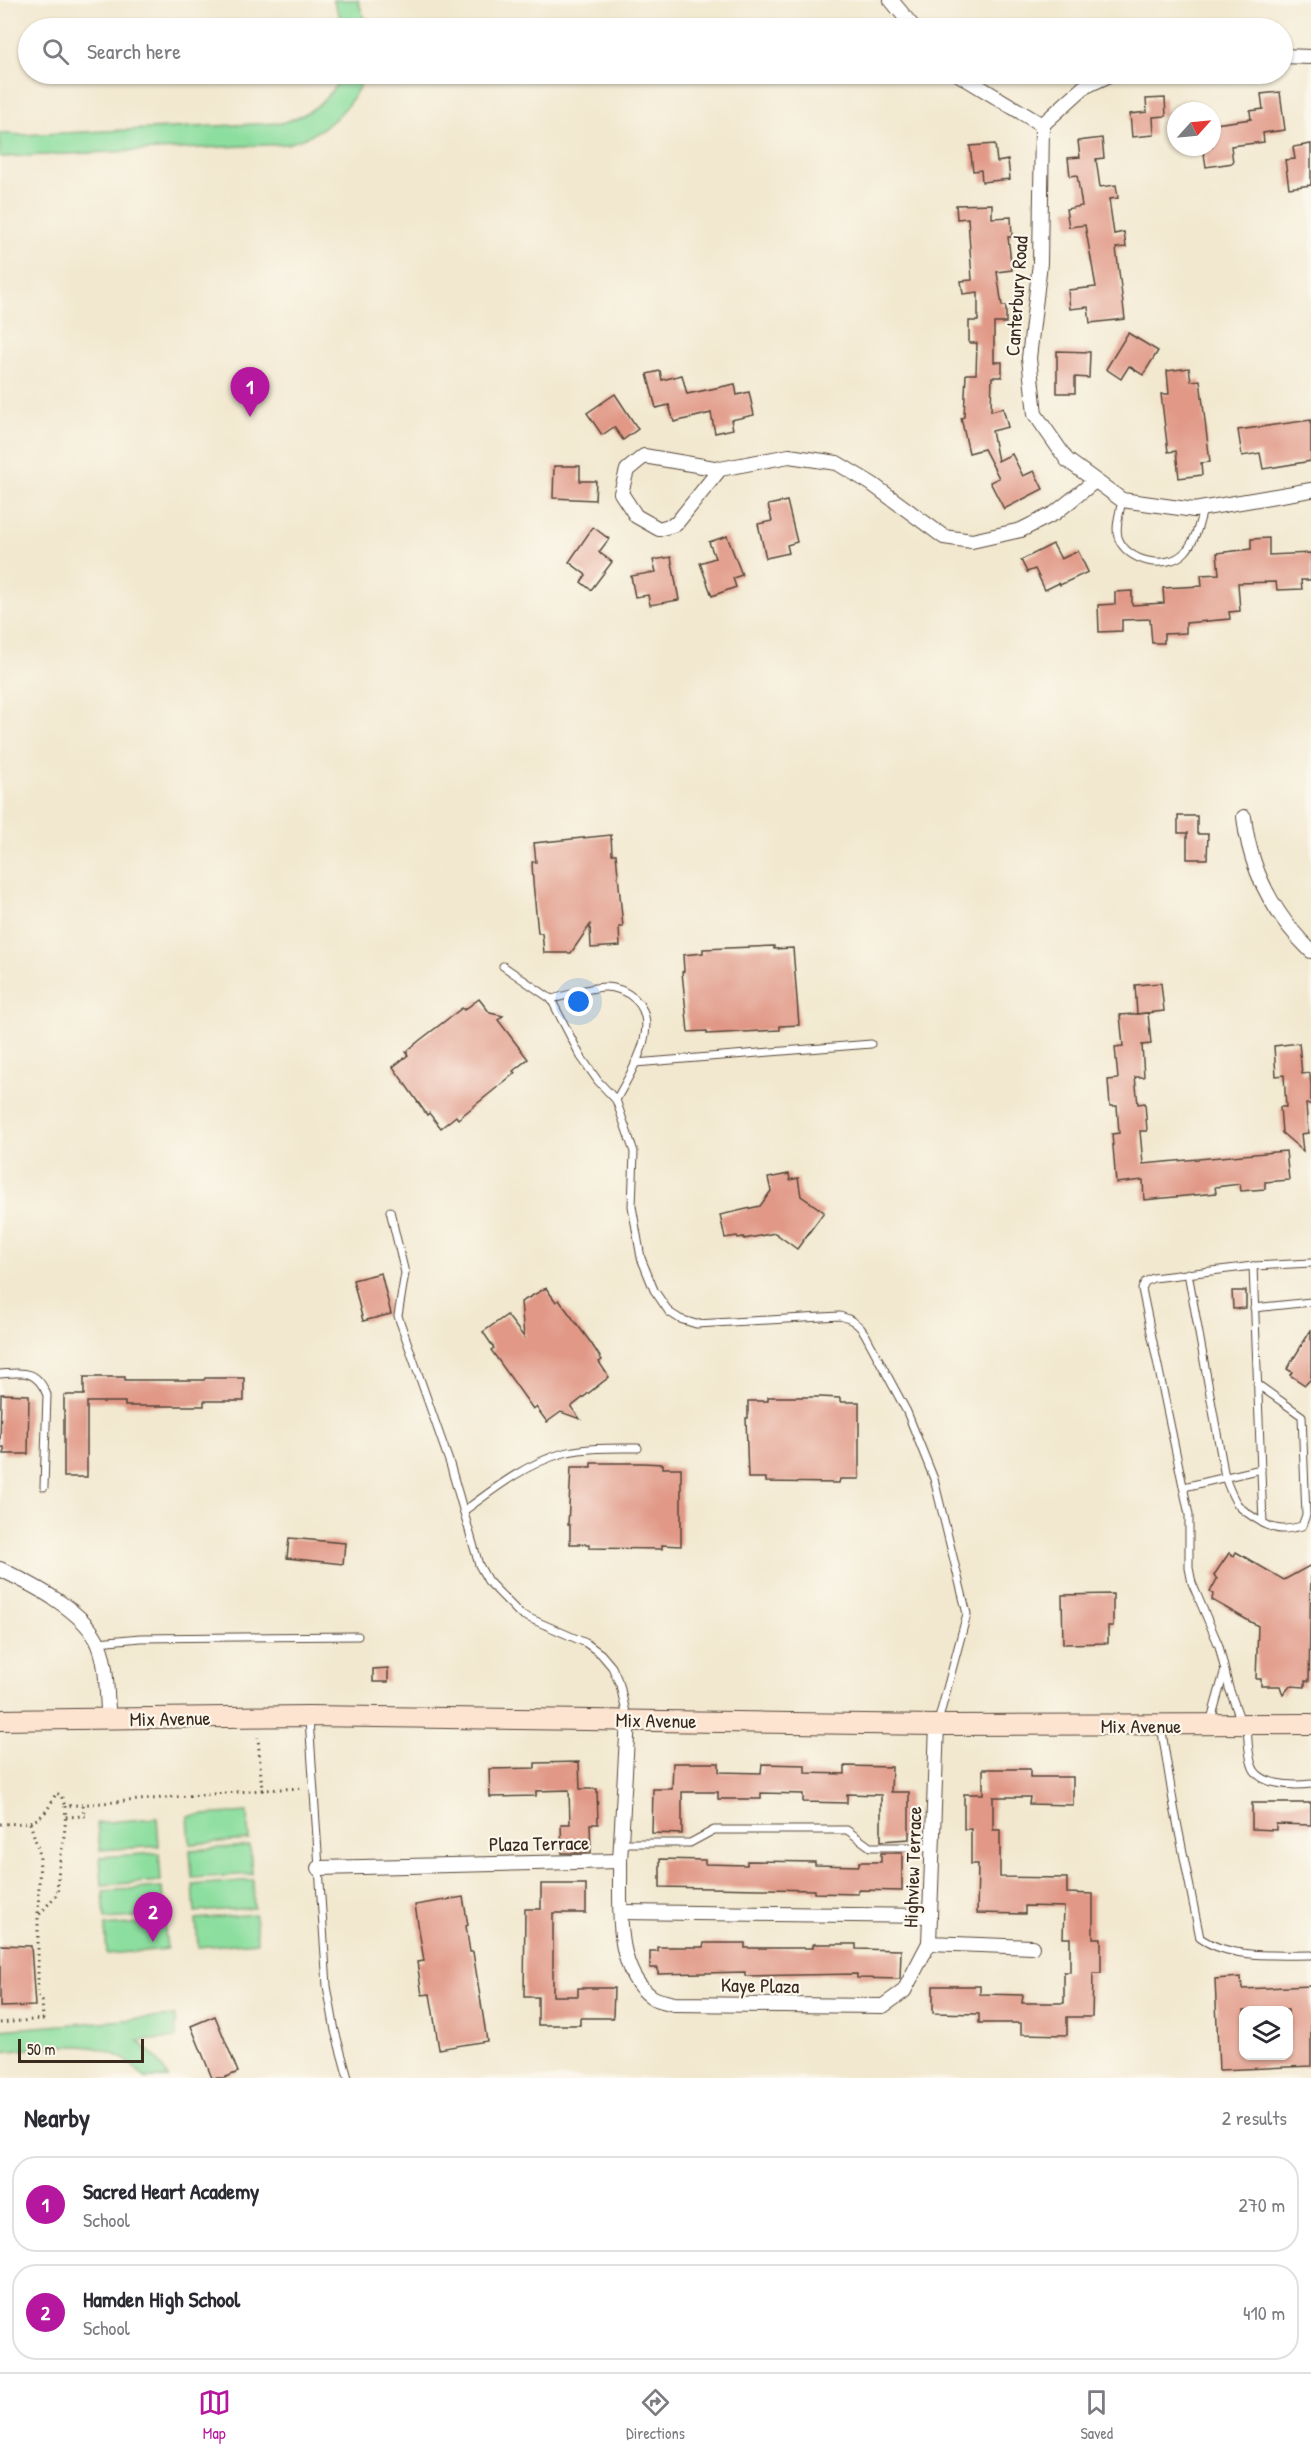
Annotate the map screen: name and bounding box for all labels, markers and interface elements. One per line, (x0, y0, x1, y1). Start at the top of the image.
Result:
search box (18, 18, 1293, 84)
icon: search (39, 35, 72, 68)
text: Search here (87, 36, 181, 66)
north arrow (1167, 102, 1221, 156)
street label: Canterbury Road (998, 235, 1034, 357)
pin: 1 (230, 368, 270, 417)
your location (564, 987, 593, 1016)
street label: Mix Avenue (129, 1704, 211, 1732)
street label: Mix Avenue (615, 1706, 697, 1734)
street label: Mix Avenue (1101, 1712, 1181, 1739)
street label: Highview Terrace (896, 1806, 928, 1928)
street label: Plaza Terrace (489, 1829, 589, 1857)
pin: 2 (134, 1892, 172, 1942)
street label: Kaye Plaza (721, 1971, 800, 1999)
map controls (1239, 2006, 1293, 2060)
button: layers (1239, 2006, 1293, 2060)
scale bar (18, 2036, 144, 2064)
text: 50 m (27, 2038, 56, 2060)
text: Nearby (24, 2100, 90, 2135)
text: 2 results (1222, 2104, 1287, 2131)
text: Sacred Heart Academy (83, 2176, 259, 2206)
text: 1 (42, 2191, 49, 2218)
text: 270 m (1239, 2191, 1285, 2218)
text: School (83, 2206, 130, 2233)
text: Hamden High School (83, 2284, 240, 2314)
text: 2 (41, 2299, 50, 2326)
text: 410 m (1243, 2299, 1285, 2326)
text: School (83, 2314, 130, 2341)
tab: Map (198, 2386, 231, 2444)
tab: Directions (626, 2386, 685, 2444)
tab: Saved (1080, 2386, 1113, 2444)

